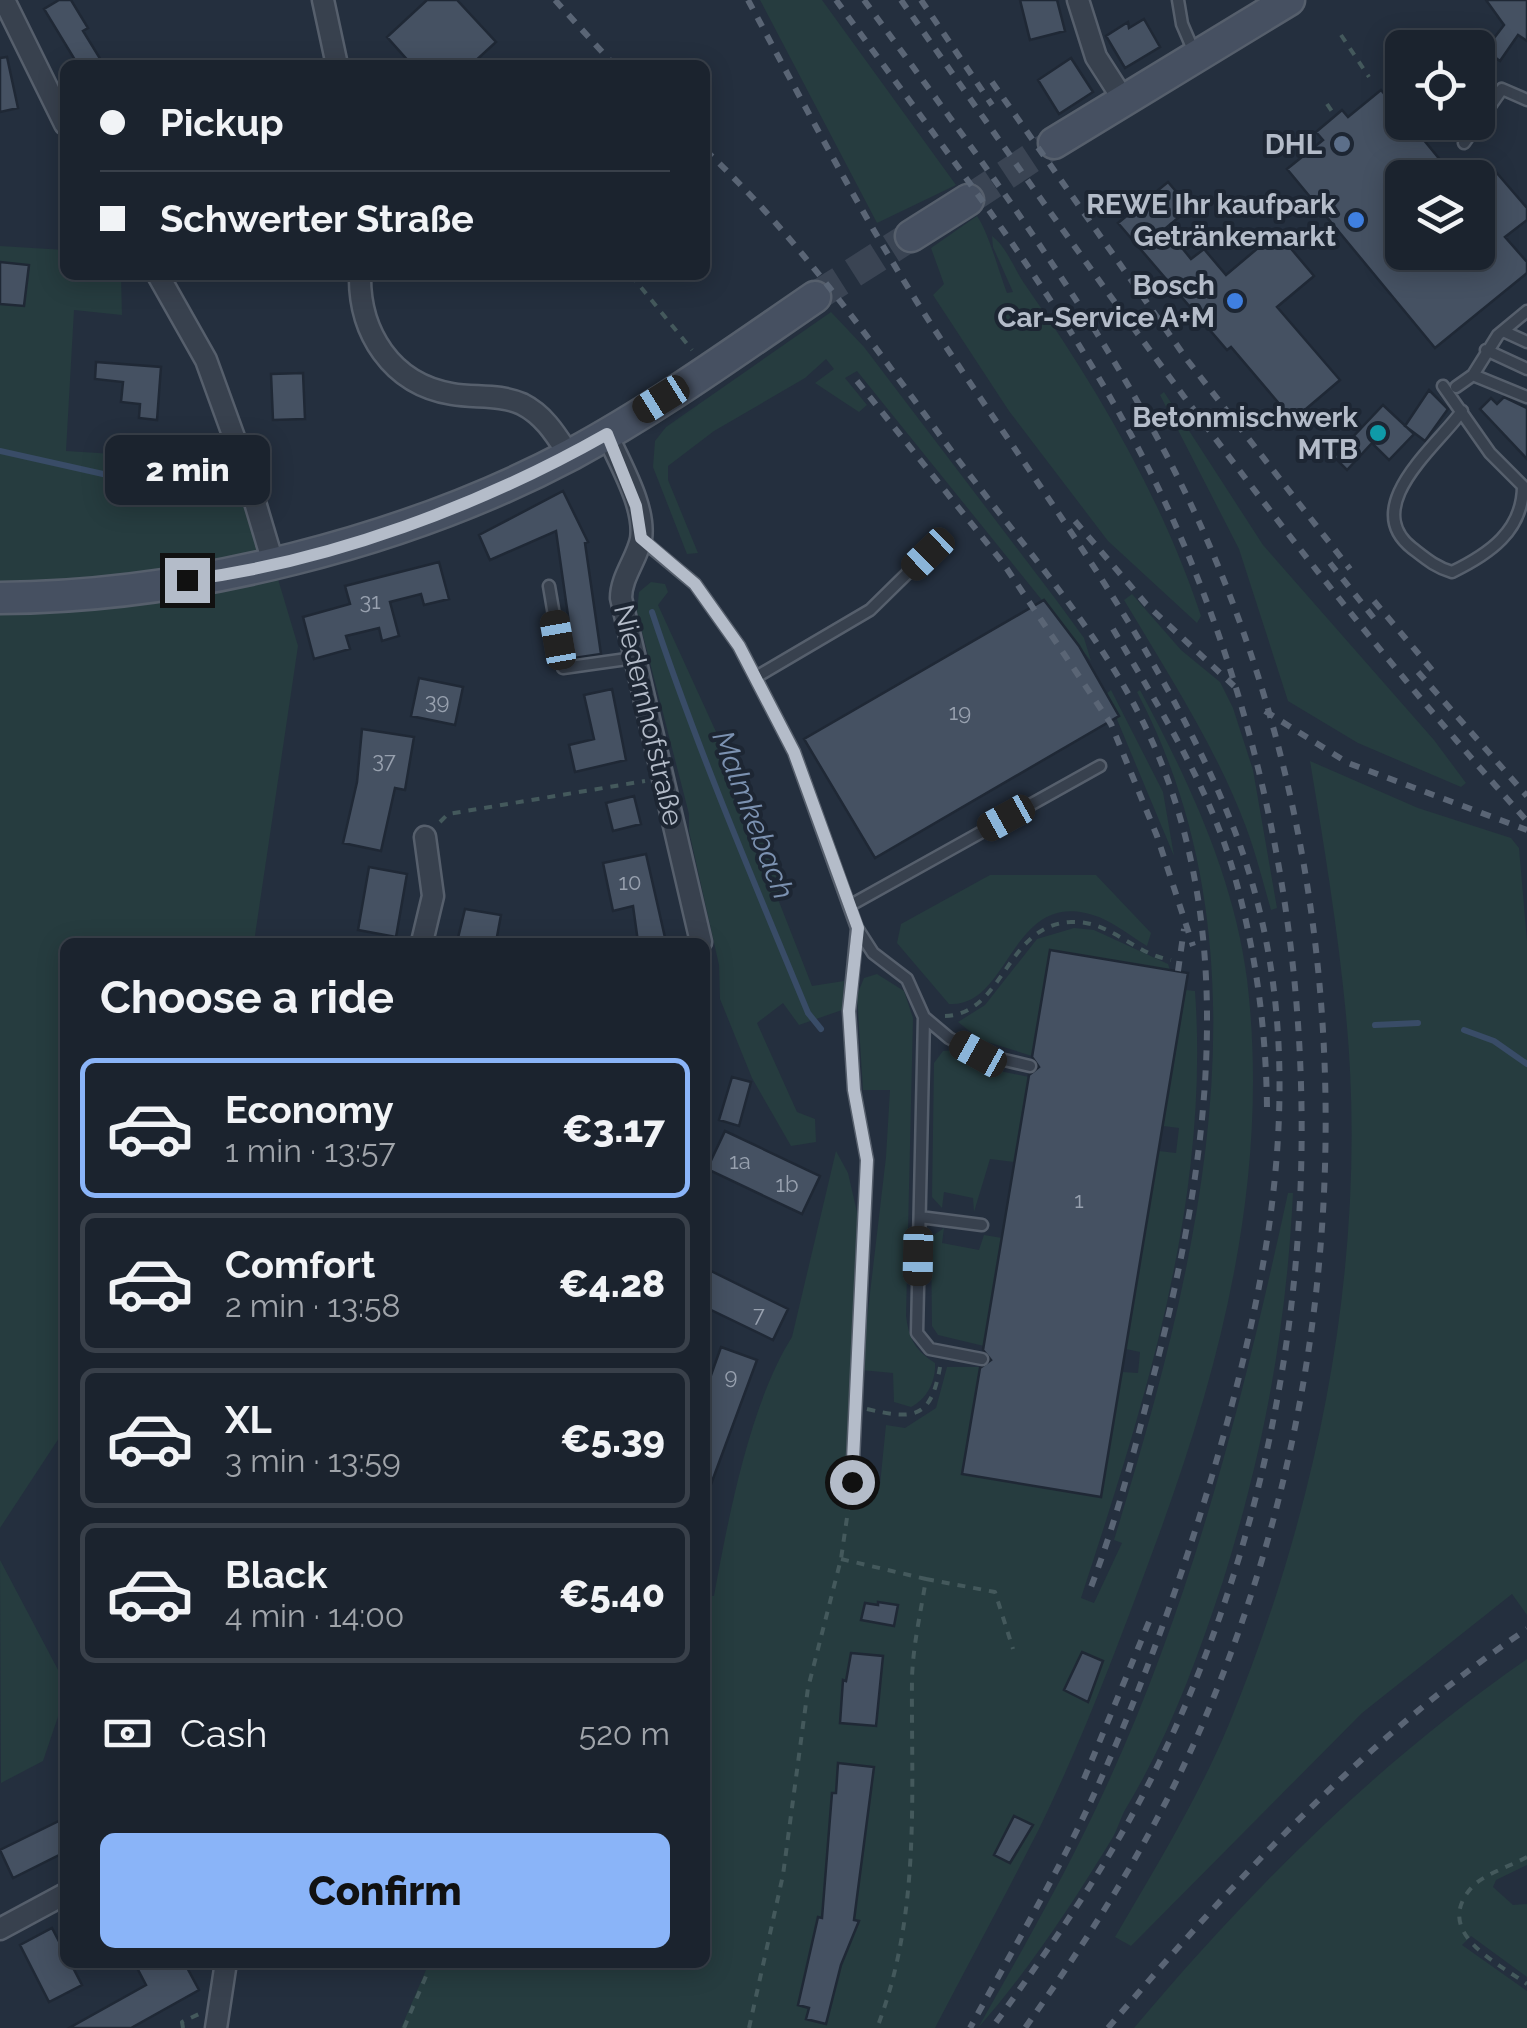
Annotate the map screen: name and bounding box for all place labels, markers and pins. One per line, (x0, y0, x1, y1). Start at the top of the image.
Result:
place label: DHL (1265, 128, 1323, 161)
marker: DHL (1331, 133, 1353, 155)
place label: REWE Ihr kaufpark Getränkemarkt (1086, 188, 1336, 253)
marker: REWE Ihr kaufpark Getränkemarkt (1345, 209, 1367, 231)
place label: Bosch Car-Service A+M (997, 269, 1215, 334)
marker: Bosch Car-Service A+M (1224, 290, 1246, 312)
place label: Betonmischwerk MTB (1132, 401, 1358, 466)
marker: Betonmischwerk MTB (1367, 422, 1389, 444)

